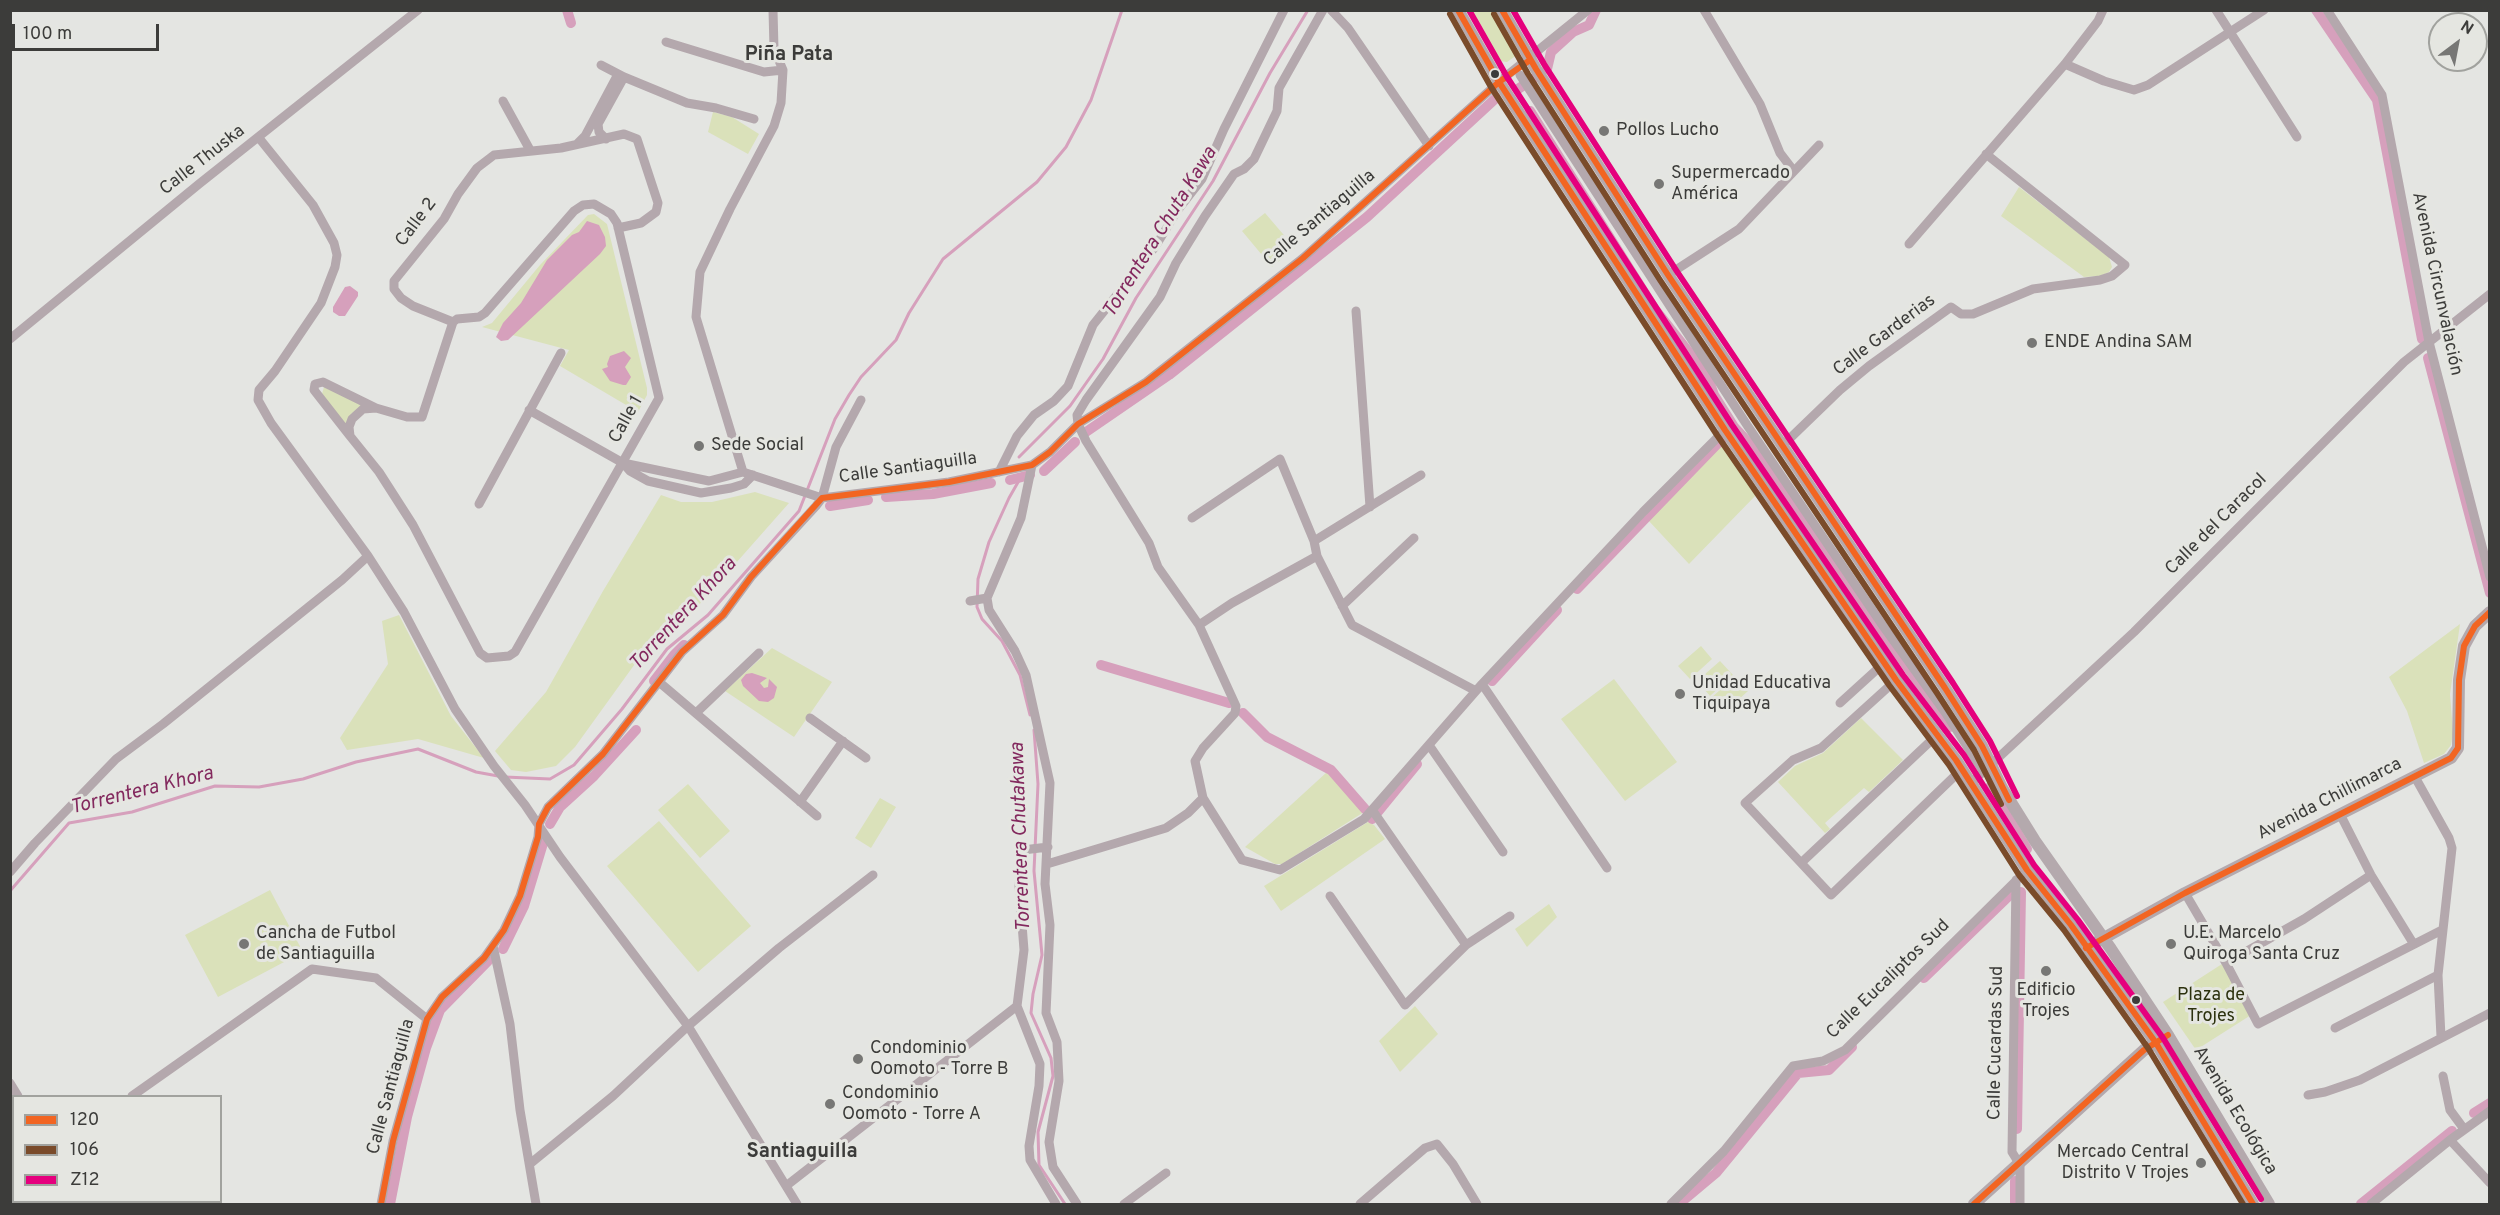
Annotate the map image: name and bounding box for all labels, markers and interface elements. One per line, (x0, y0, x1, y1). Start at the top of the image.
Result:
scale bar (15, 12, 162, 50)
north arrow (2428, 12, 2488, 72)
text: N (2456, 17, 2477, 40)
text: 100 m (23, 23, 72, 46)
district label: Piña Pata (745, 44, 833, 68)
unlabelled marker (1489, 68, 1501, 80)
place label: Pollos Lucho (1616, 120, 1719, 142)
street label: Calle Thuska (156, 121, 250, 201)
marker: Pollos Lucho (1597, 124, 1611, 138)
water label: Torrentera Chuta Kawa (1099, 143, 1223, 323)
place label: Supermercado América (1671, 163, 1790, 206)
street label: Calle Santiaguilla (1260, 166, 1380, 272)
marker: Supermercado América (1652, 177, 1666, 191)
street label: Avenida Circunvalación (2406, 190, 2466, 378)
street label: Calle 2 (392, 194, 442, 252)
street label: Calle Garderias (1830, 291, 1940, 381)
place label: ENDE Andina SAM (2044, 332, 2192, 354)
marker: ENDE Andina SAM (2025, 336, 2039, 350)
street label: Calle 1 (605, 392, 649, 448)
place label: Sede Social (711, 435, 804, 457)
marker: Sede Social (692, 439, 706, 453)
street label: Calle Santiaguilla (838, 449, 978, 489)
street label: Calle del Caracol (2162, 470, 2272, 580)
water label: Torrentera Khora (625, 553, 743, 677)
place label: Unidad Educativa Tiquipaya (1692, 673, 1831, 716)
marker: Unidad Educativa Tiquipaya (1673, 687, 1687, 701)
water label: Torrentera Chutakawa (1007, 742, 1037, 932)
street label: Avenida Chillimarca (2254, 754, 2406, 846)
water label: Torrentera Khora (68, 763, 216, 821)
street label: Calle Eucaliptos Sud (1823, 916, 1955, 1044)
place label: Cancha de Futbol de Santiaguilla (256, 923, 396, 966)
place label: U.E. Marcelo Quiroga Santa Cruz (2183, 923, 2340, 966)
marker: Cancha de Futbol de Santiaguilla (237, 937, 251, 951)
marker: U.E. Marcelo Quiroga Santa Cruz (2164, 937, 2178, 951)
marker: Edificio Trojes (2039, 964, 2053, 978)
street label: Calle Cucardas Sud (1985, 966, 2009, 1120)
place label: Edificio Trojes (2016, 980, 2076, 1022)
park label: Plaza de Trojes (2177, 985, 2245, 1028)
unlabelled marker (2130, 994, 2142, 1006)
street label: Calle Santiaguilla (364, 1017, 420, 1157)
place label: Condominio Oomoto - Torre B (870, 1038, 1009, 1080)
street label: Avenida Ecológica (2187, 1043, 2281, 1179)
marker: Condominio Oomoto - Torre B (851, 1052, 865, 1066)
place label: Condominio Oomoto - Torre A (842, 1083, 981, 1126)
legend (12, 1095, 222, 1203)
marker: Condominio Oomoto - Torre A (823, 1097, 837, 1111)
text: 120 (70, 1109, 99, 1132)
text: 106 (70, 1139, 99, 1162)
district label: Santiaguilla (746, 1141, 858, 1165)
place label: Mercado Central Distrito V Trojes (2057, 1142, 2189, 1184)
marker: Mercado Central Distrito V Trojes (2194, 1156, 2208, 1170)
text: Z12 (70, 1169, 99, 1192)

